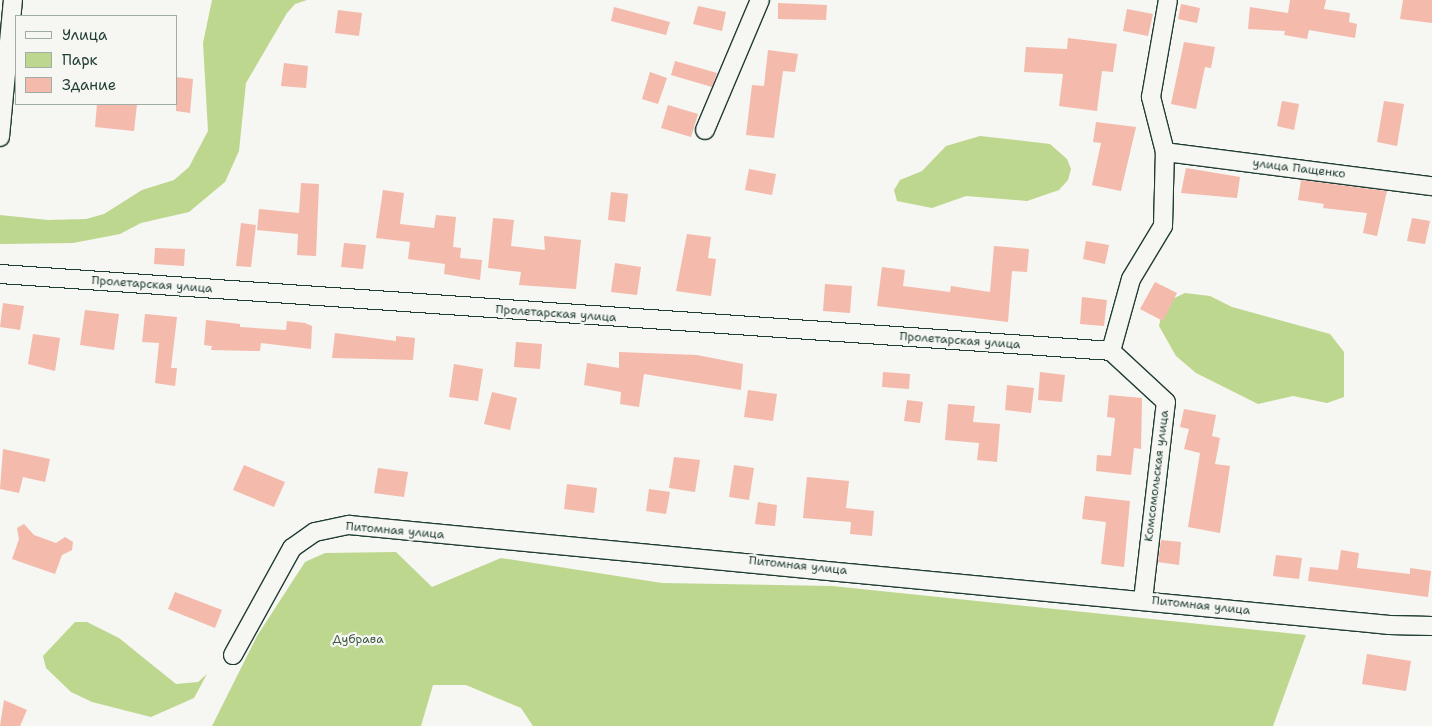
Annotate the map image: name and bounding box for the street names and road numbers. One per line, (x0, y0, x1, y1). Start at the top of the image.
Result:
street label: улица Пащенко (1252, 156, 1346, 182)
street label: Пролетарская улица (91, 274, 213, 296)
street label: Пролетарская улица (495, 303, 617, 325)
street label: Пролетарская улица (899, 330, 1021, 352)
street label: Комсомольская улица (1142, 409, 1172, 543)
street label: Питомная улица (345, 520, 445, 542)
street label: Питомная улица (748, 554, 848, 578)
street label: Питомная улица (1151, 594, 1251, 618)

